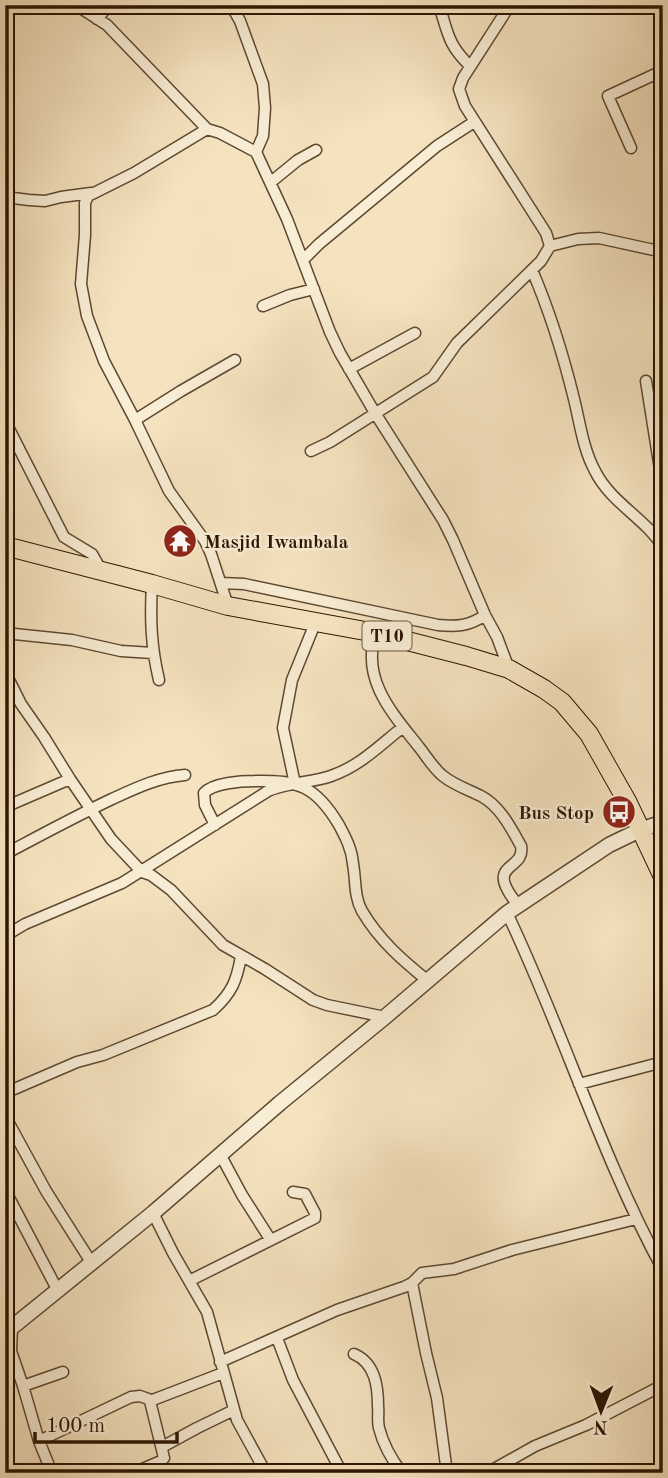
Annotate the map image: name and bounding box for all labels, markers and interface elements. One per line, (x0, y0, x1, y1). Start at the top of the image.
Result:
temple icon: Masjid Iwambala (161, 522, 199, 560)
place label: Masjid Iwambala (204, 534, 349, 553)
road number: T10 (362, 622, 412, 650)
bus stop icon: Bus Stop (600, 793, 638, 831)
place label: Bus Stop (518, 805, 594, 824)
north arrow (566, 1376, 636, 1446)
scale bar (35, 1401, 177, 1445)
text: 100 m (46, 1416, 105, 1437)
text: N (593, 1416, 608, 1435)

